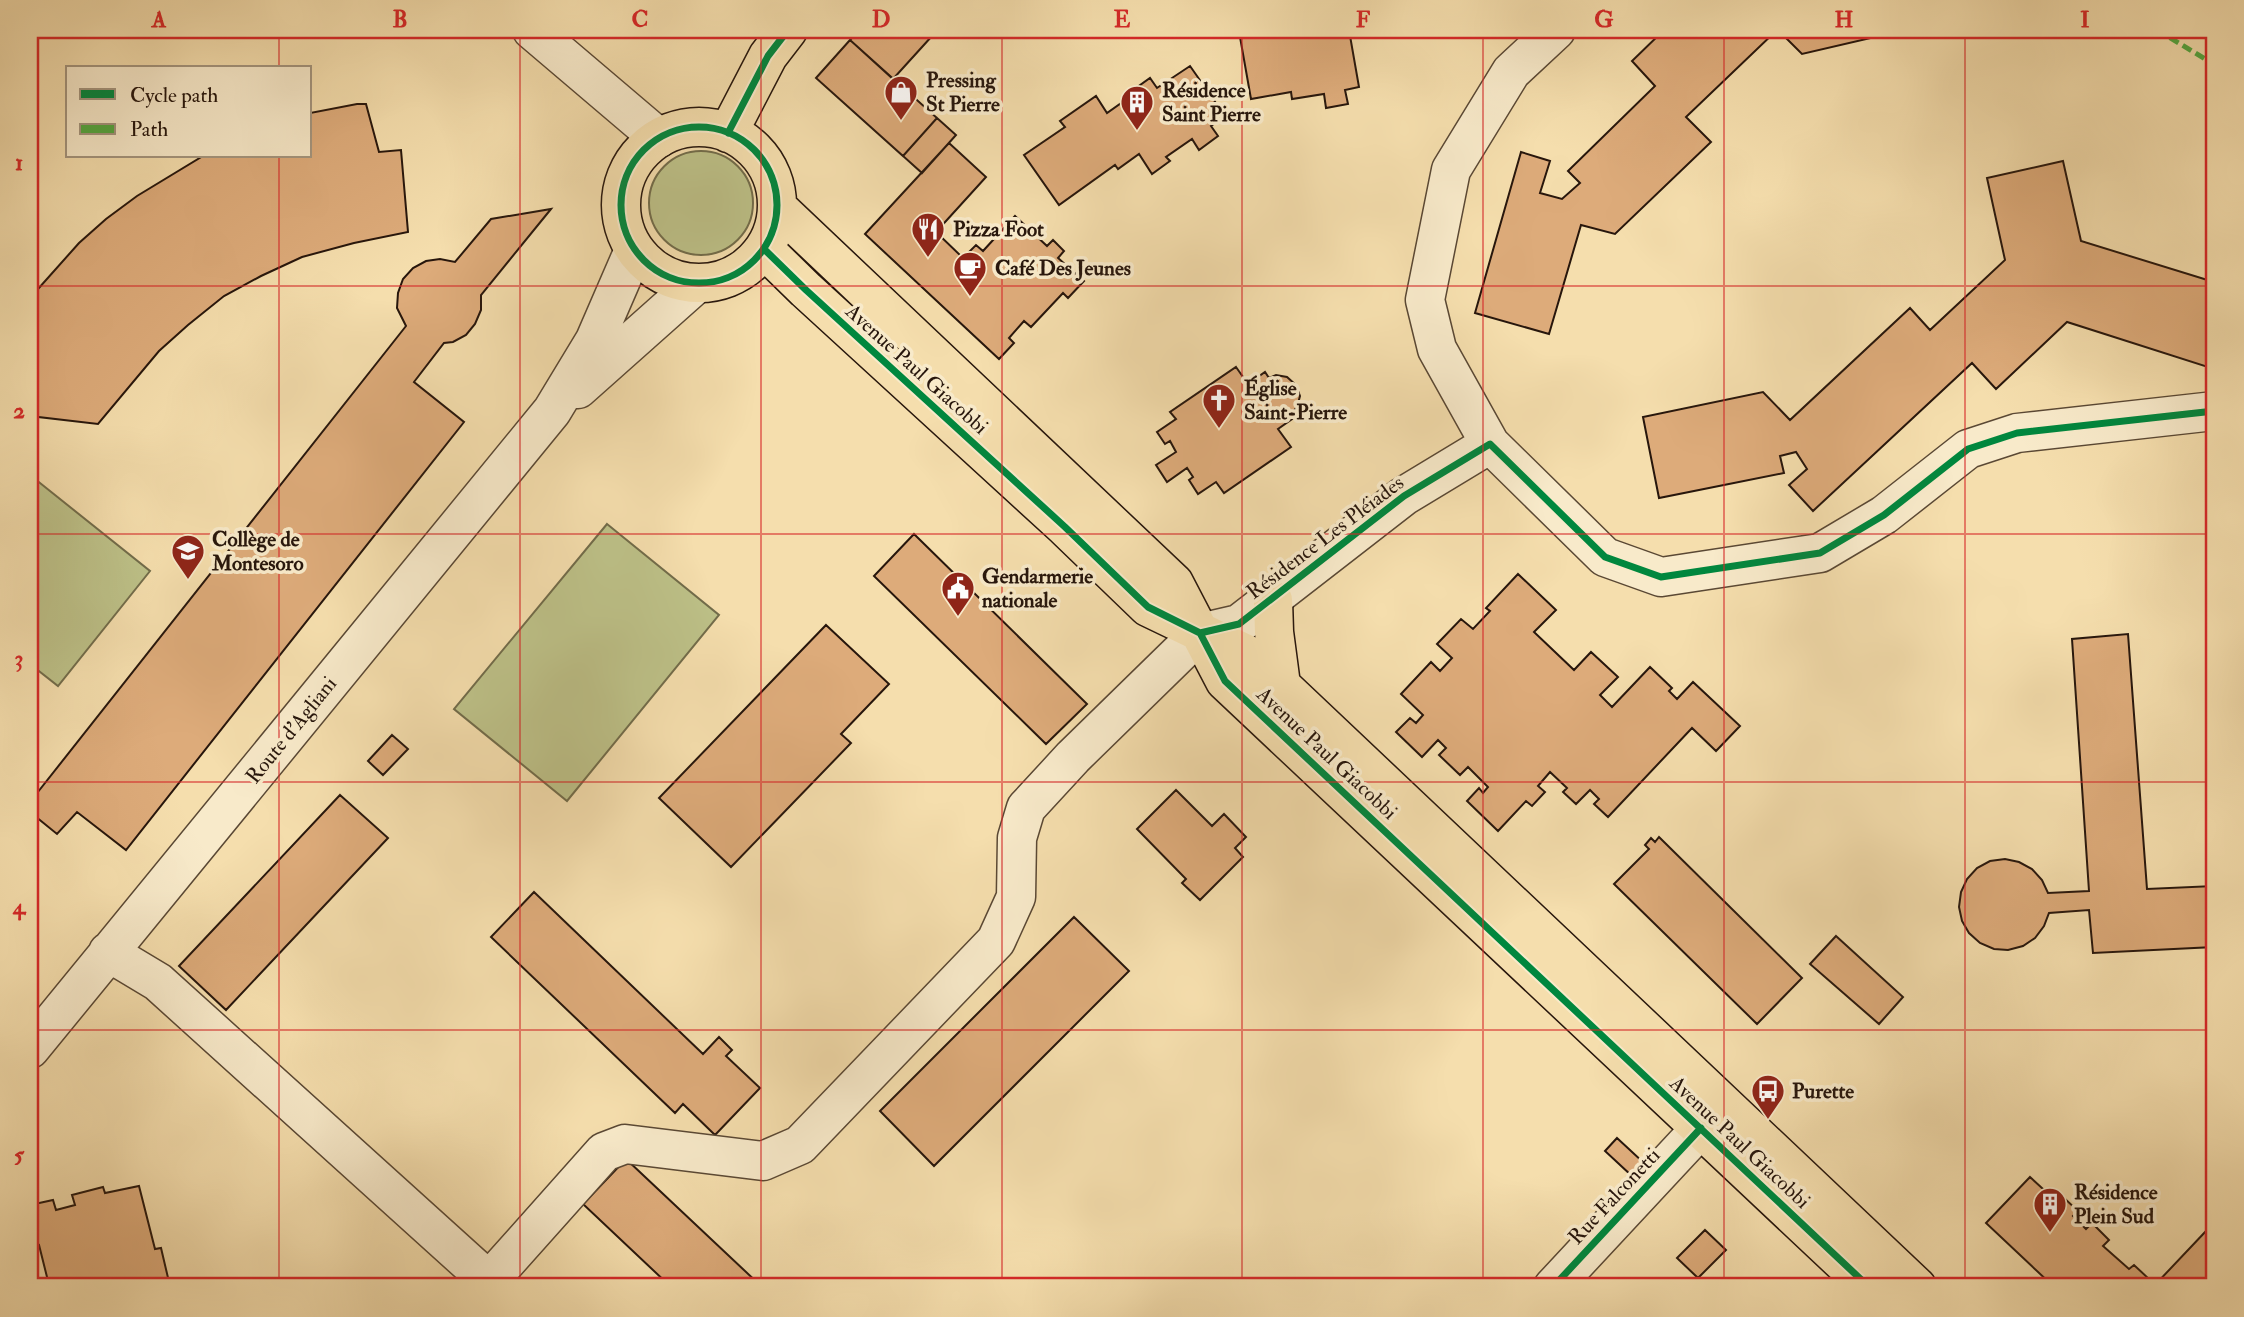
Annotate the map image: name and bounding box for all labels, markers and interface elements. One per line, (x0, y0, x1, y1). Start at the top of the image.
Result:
text: A (151, 5, 167, 34)
text: B (392, 5, 408, 34)
text: C (632, 5, 648, 34)
text: D (872, 5, 890, 34)
text: E (1114, 5, 1131, 34)
text: F (1356, 5, 1371, 34)
text: G (1594, 5, 1614, 34)
text: H (1835, 5, 1854, 34)
text: I (2080, 5, 2090, 34)
legend (66, 66, 312, 158)
place label: Pressing St Pierre (926, 67, 1000, 118)
shop icon: Pressing St Pierre (882, 73, 920, 122)
place label: Résidence Saint Pierre (1162, 77, 1261, 128)
text: Cycle path (130, 82, 218, 109)
building icon: Résidence Saint Pierre (1118, 83, 1156, 132)
text: Path (130, 116, 168, 143)
text: 1 (15, 148, 23, 177)
restaurant icon: Pizza Foot (909, 210, 947, 259)
place label: Pizza Foot (953, 216, 1044, 243)
cafe icon: Café Des Jeunes (951, 249, 989, 298)
place label: Café Des Jeunes (995, 255, 1131, 282)
street label: Avenue Paul Giacobbi (839, 298, 994, 441)
place label: Église Saint-Pierre (1244, 375, 1347, 426)
church icon: Église Saint-Pierre (1200, 381, 1238, 430)
text: 2 (13, 396, 25, 425)
street label: Résidence Les Pléiades (1241, 469, 1409, 605)
place label: Collège de Montesoro (211, 526, 304, 577)
school or university icon: Collège de Montesoro (169, 532, 207, 581)
place label: Gendarmerie nationale (981, 563, 1093, 614)
public building icon: Gendarmerie nationale (939, 569, 977, 618)
text: 3 (15, 644, 23, 673)
street label: Route d'Agliani (240, 671, 343, 789)
street label: Avenue Paul Giacobbi (1250, 680, 1403, 826)
text: 4 (12, 892, 27, 921)
street label: Avenue Paul Giacobbi (1663, 1069, 1816, 1215)
bus stop icon: Purette (1749, 1072, 1787, 1121)
place label: Purette (1792, 1078, 1854, 1105)
text: 5 (14, 1140, 25, 1169)
street label: Rue Falconetti (1563, 1142, 1666, 1250)
place label: Résidence Plein Sud (2074, 1179, 2158, 1230)
building icon: Résidence Plein Sud (2031, 1185, 2069, 1234)

